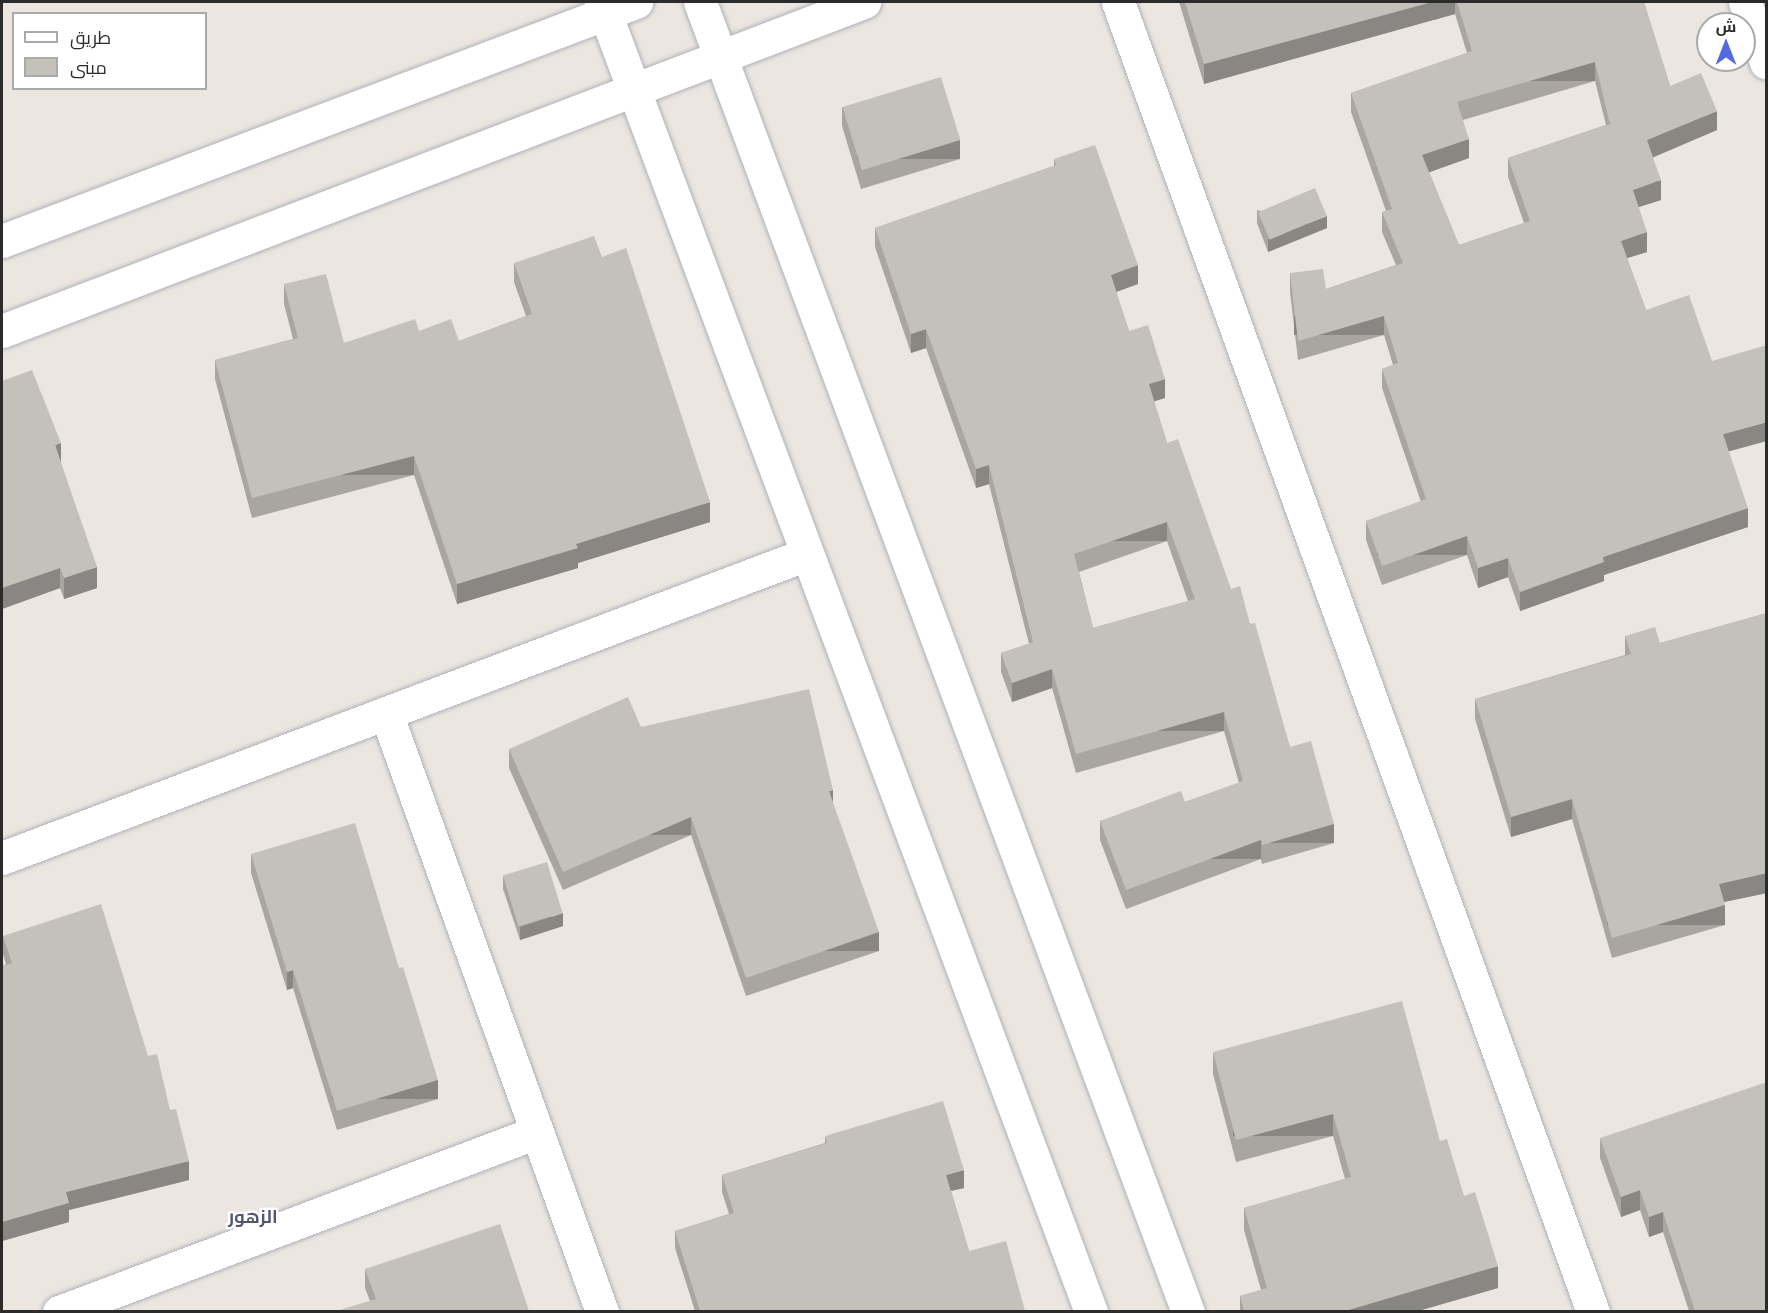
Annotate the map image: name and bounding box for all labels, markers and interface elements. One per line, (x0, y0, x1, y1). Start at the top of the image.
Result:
legend (12, 12, 207, 90)
north arrow (1696, 12, 1756, 72)
text: ش (1716, 15, 1736, 37)
text: طريق (70, 25, 111, 49)
text: مبنى (70, 55, 107, 79)
district label: الزهور (228, 1205, 278, 1227)

